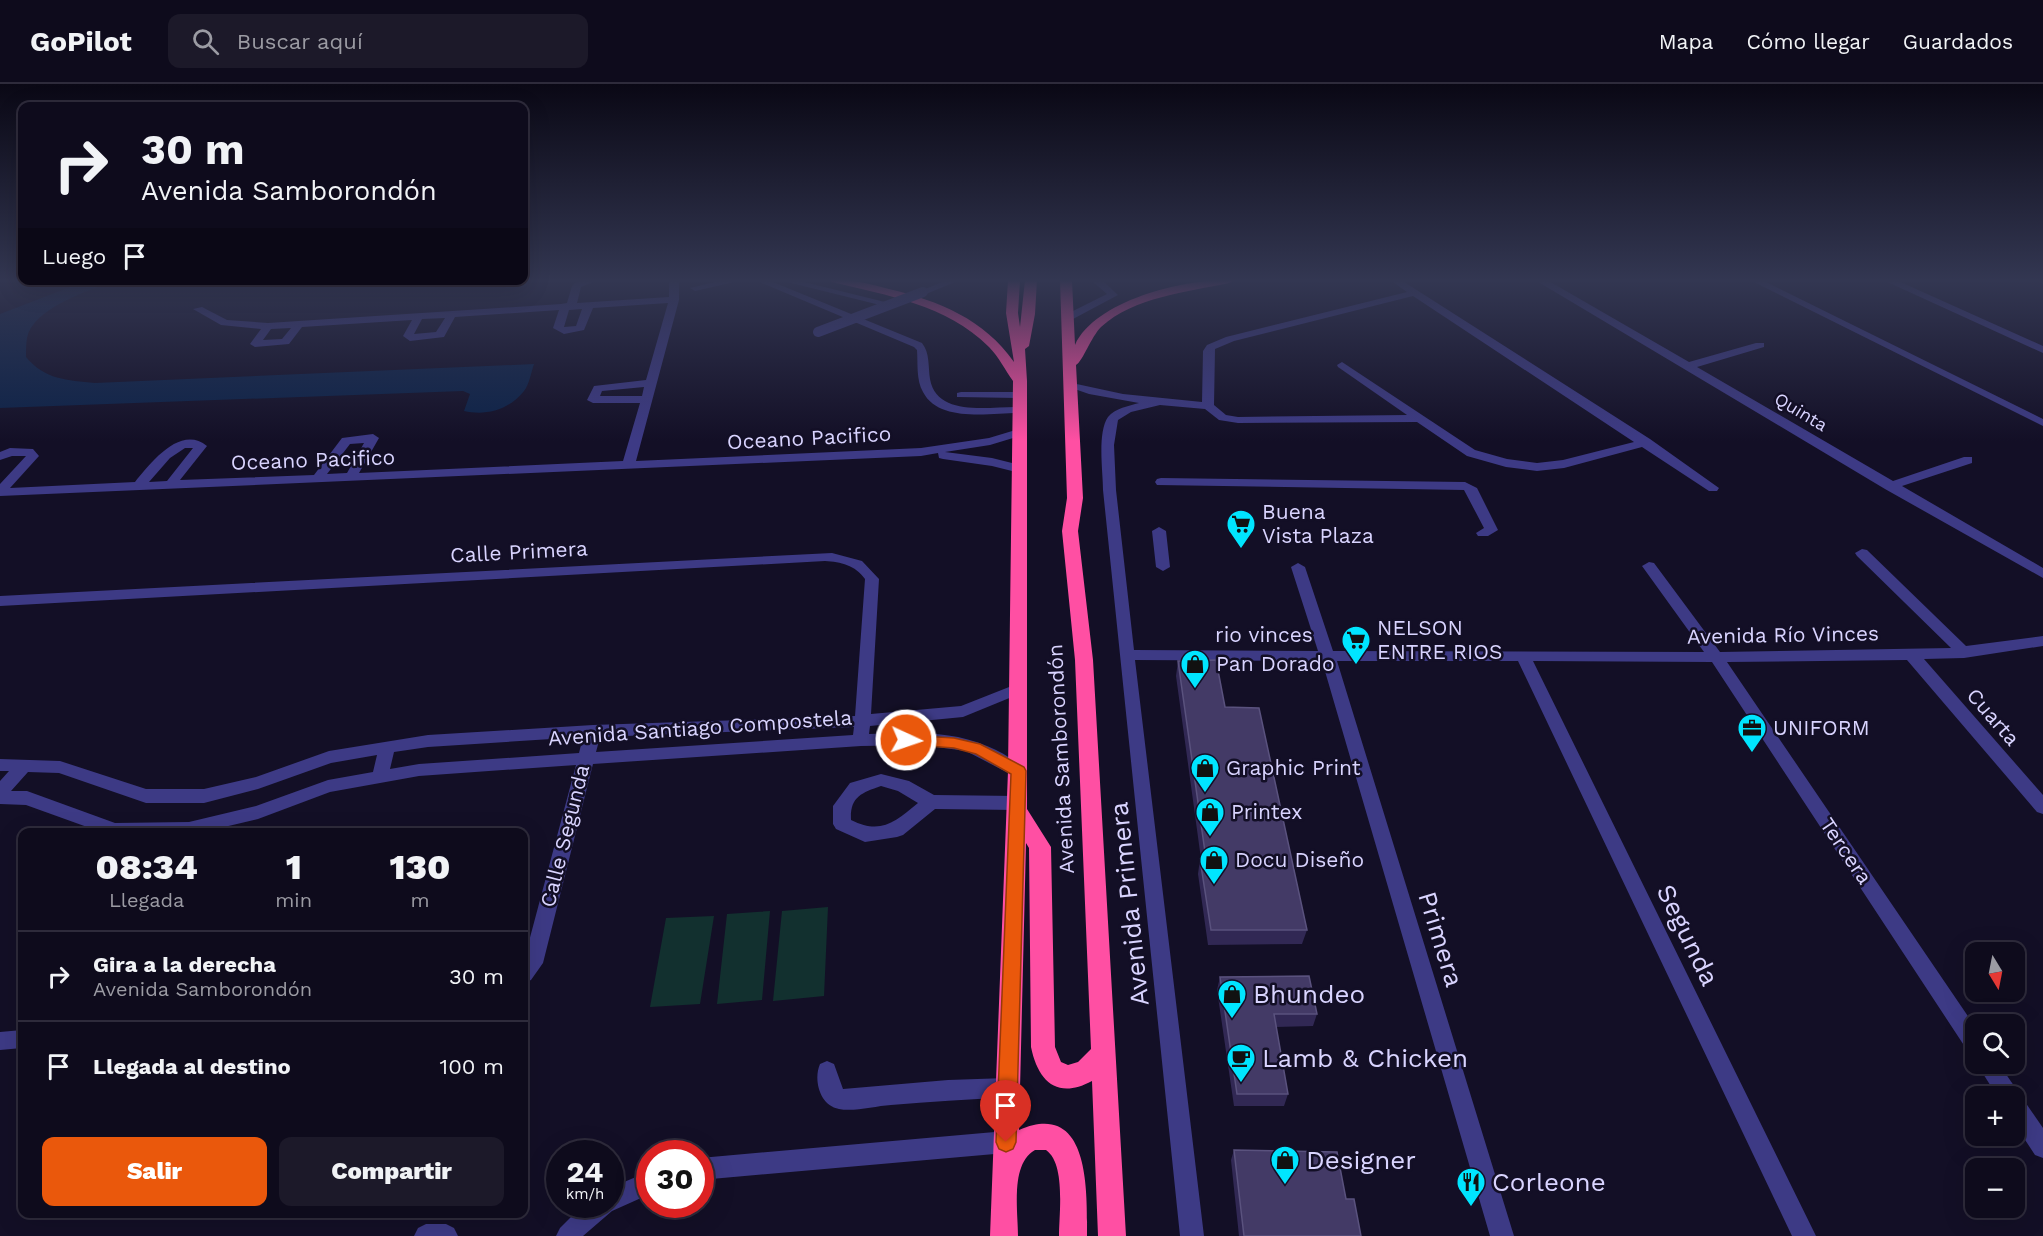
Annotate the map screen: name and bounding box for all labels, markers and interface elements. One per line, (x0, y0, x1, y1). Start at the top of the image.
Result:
search box (168, 14, 588, 68)
text: GoPilot (30, 25, 132, 58)
icon: search (189, 25, 222, 58)
text: Buscar aquí (237, 29, 363, 54)
text: Mapa (1659, 29, 1713, 54)
text: Cómo llegar (1746, 29, 1870, 54)
text: Guardados (1903, 29, 2013, 54)
text: 30 m (141, 125, 245, 174)
icon: right (42, 126, 120, 204)
text: Avenida Samborondón (141, 175, 437, 207)
icon: arrive (118, 240, 151, 273)
text: Luego (42, 244, 106, 269)
street label: Quinta (1771, 388, 1832, 436)
street label: Oceano Pacifico (726, 421, 892, 454)
street label: Oceano Pacifico (230, 444, 396, 475)
place label: Buena Vista Plaza (1262, 499, 1374, 548)
supermarket icon: Buena Vista Plaza (1225, 508, 1257, 550)
street label: Calle Primera (450, 535, 588, 568)
place label: NELSON ENTRE RIOS (1377, 615, 1502, 664)
street label: Avenida Río Vinces (1687, 620, 1879, 649)
street label: rio vinces (1215, 622, 1313, 647)
supermarket icon: NELSON ENTRE RIOS (1340, 624, 1372, 666)
street label: Avenida Samborondón (1042, 644, 1079, 875)
shop icon: Pan Dorado (1179, 648, 1211, 690)
place label: Pan Dorado (1216, 651, 1335, 676)
street label: Cuarta (1962, 683, 2025, 751)
street label: Avenida Santiago Compostela (547, 704, 853, 751)
position arrow (874, 708, 938, 772)
office icon: UNIFORM (1736, 712, 1768, 754)
place label: UNIFORM (1773, 715, 1870, 740)
shop icon: Graphic Print (1189, 752, 1221, 794)
place label: Graphic Print (1226, 755, 1361, 780)
street label: Calle Segunda (535, 762, 594, 910)
shop icon: Printex (1194, 796, 1226, 838)
place label: Printex (1231, 799, 1303, 824)
street label: Avenida Primera (1103, 800, 1155, 1008)
street label: Tercera (1815, 813, 1878, 889)
shop icon: Docu Diseño (1198, 844, 1230, 886)
text: 08:34 (95, 846, 198, 888)
text: 1 (286, 846, 302, 888)
text: 130 (390, 846, 451, 888)
place label: Docu Diseño (1235, 847, 1364, 872)
street label: Segunda (1651, 880, 1725, 991)
text: Llegada (109, 888, 184, 912)
text: min (275, 888, 312, 912)
text: m (410, 888, 430, 912)
street label: Primera (1412, 888, 1470, 991)
north arrow (1965, 942, 2025, 1002)
map controls (1965, 942, 2025, 1218)
text: Gira a la derecha (93, 952, 276, 977)
icon: right (42, 960, 75, 993)
text: 30 m (449, 964, 504, 989)
text: Avenida Samborondón (93, 977, 312, 1001)
shop icon: Bhundeo (1216, 978, 1248, 1020)
place label: Bhundeo (1253, 979, 1365, 1009)
button: search (1965, 1014, 2025, 1074)
cafe icon: Lamb & Chicken (1225, 1042, 1257, 1084)
place label: Lamb & Chicken (1262, 1043, 1468, 1073)
icon: arrive (42, 1050, 75, 1083)
text: Llegada al destino (93, 1054, 291, 1079)
text: 100 m (440, 1054, 504, 1079)
pin (980, 1080, 1031, 1142)
button: + (1965, 1086, 2025, 1146)
icon: arrive (989, 1089, 1022, 1122)
button: Salir (42, 1137, 267, 1206)
button: Compartir (279, 1137, 504, 1206)
speed limit sign: 30 (636, 1140, 714, 1218)
shop icon: Designer (1269, 1144, 1301, 1186)
place label: Designer (1306, 1145, 1416, 1175)
text: 24 (567, 1154, 603, 1189)
button: − (1965, 1158, 2025, 1218)
restaurant icon: Corleone (1455, 1166, 1487, 1208)
place label: Corleone (1492, 1167, 1606, 1197)
text: km/h (566, 1185, 604, 1203)

